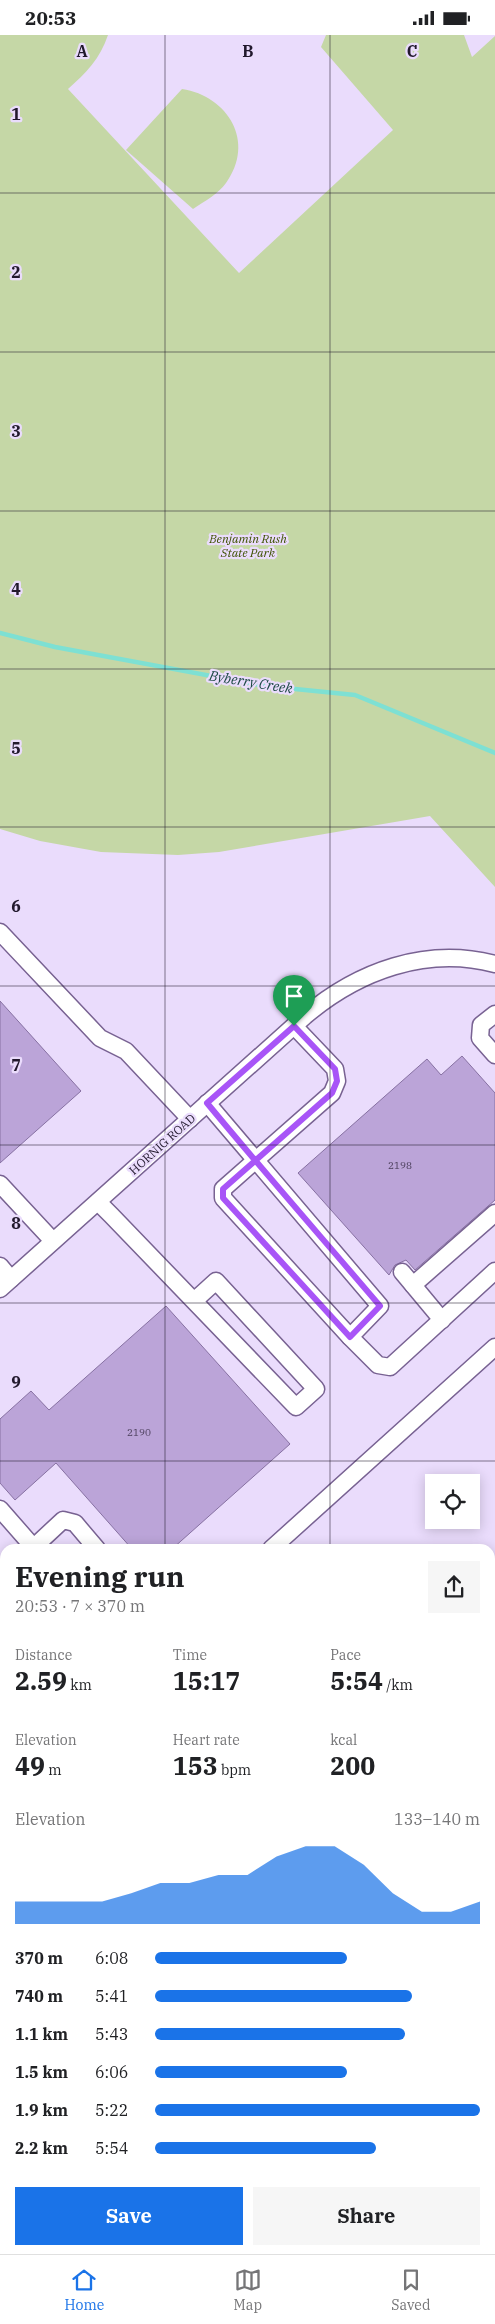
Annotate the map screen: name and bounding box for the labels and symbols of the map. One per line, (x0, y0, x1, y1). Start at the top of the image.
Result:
text: A (76, 41, 88, 61)
text: B (242, 41, 254, 61)
text: C (407, 41, 417, 61)
text: 1 (11, 104, 21, 124)
text: 2 (11, 262, 21, 282)
text: 3 (11, 421, 21, 441)
park label: Benjamin Rush State Park (208, 531, 287, 560)
text: 4 (11, 579, 21, 599)
water label: Byberry Creek (207, 666, 295, 698)
text: 5 (11, 738, 21, 758)
text: 6 (11, 896, 21, 916)
pin (273, 975, 315, 1026)
text: 7 (11, 1055, 21, 1075)
street label: HORNIG ROAD (126, 1110, 198, 1178)
house number: 2198 (388, 1159, 412, 1172)
text: 8 (11, 1213, 21, 1233)
text: 9 (11, 1372, 21, 1392)
house number: 2190 (127, 1426, 151, 1439)

